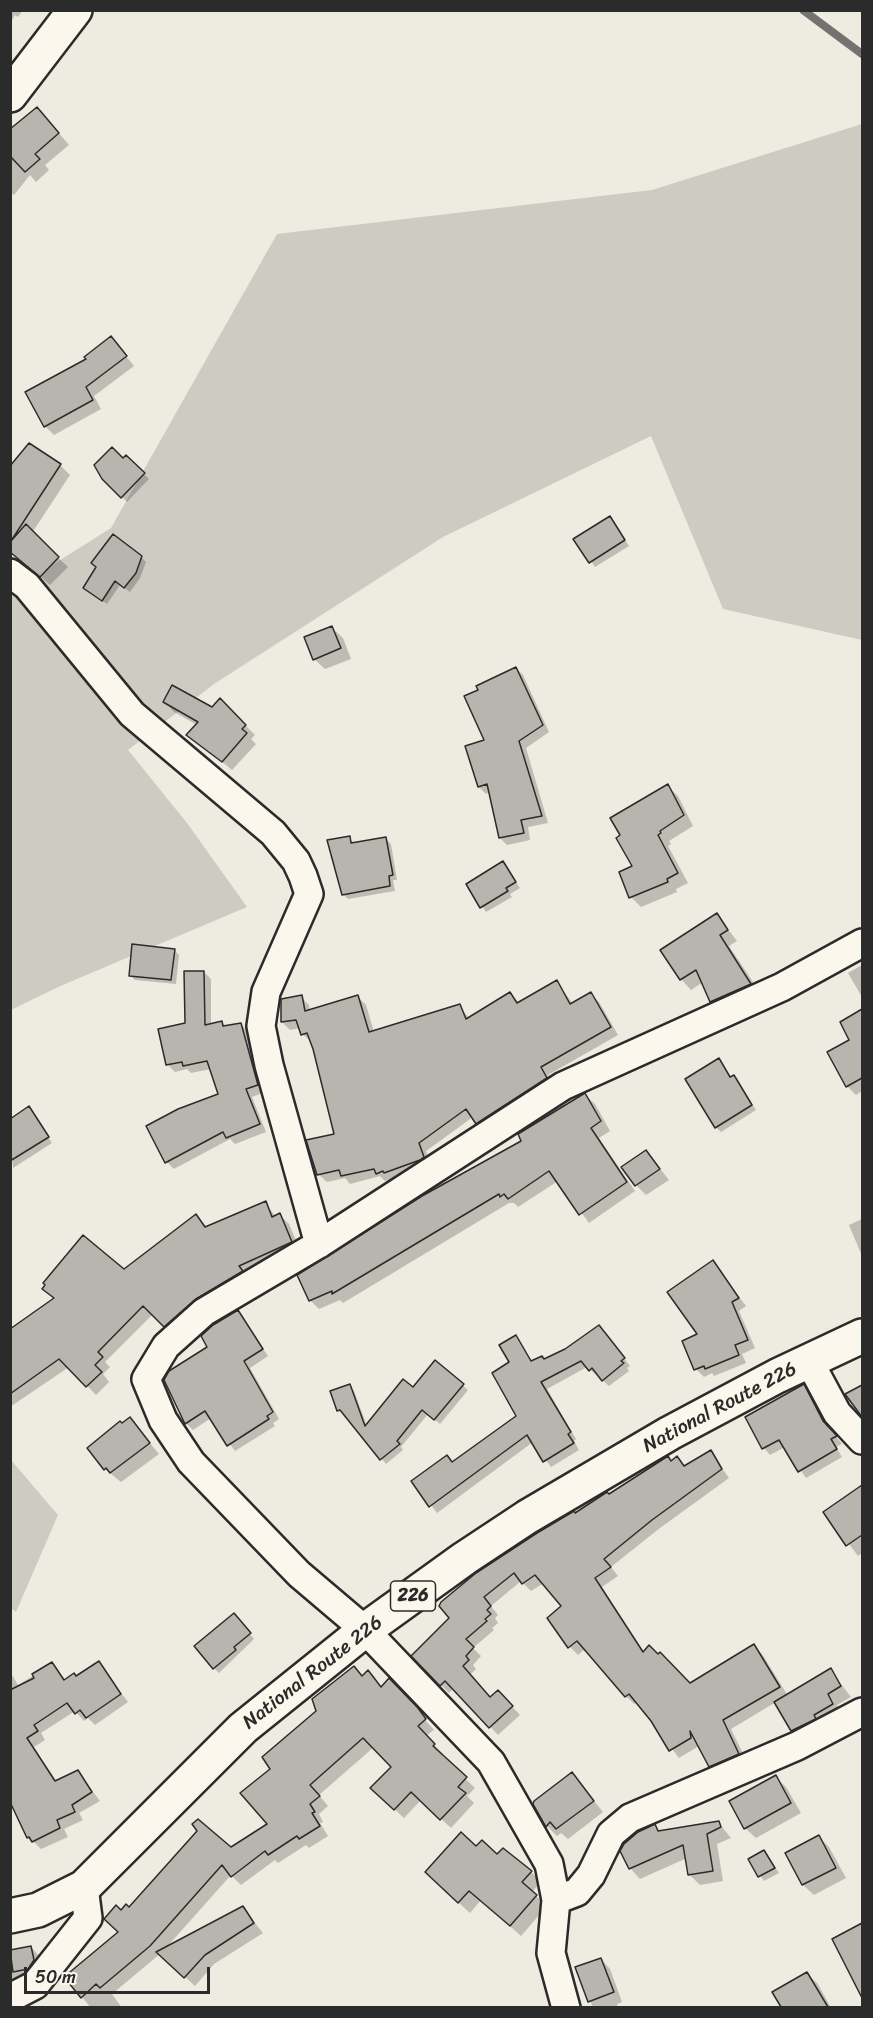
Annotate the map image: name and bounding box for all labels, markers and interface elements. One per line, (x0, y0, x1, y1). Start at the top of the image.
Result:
street label: National Route 226 (639, 1357, 801, 1459)
road number: 226 (390, 1581, 436, 1611)
street label: National Route 226 (238, 1611, 388, 1735)
scale bar (27, 1955, 213, 1993)
text: 50 m (35, 1961, 76, 1993)

